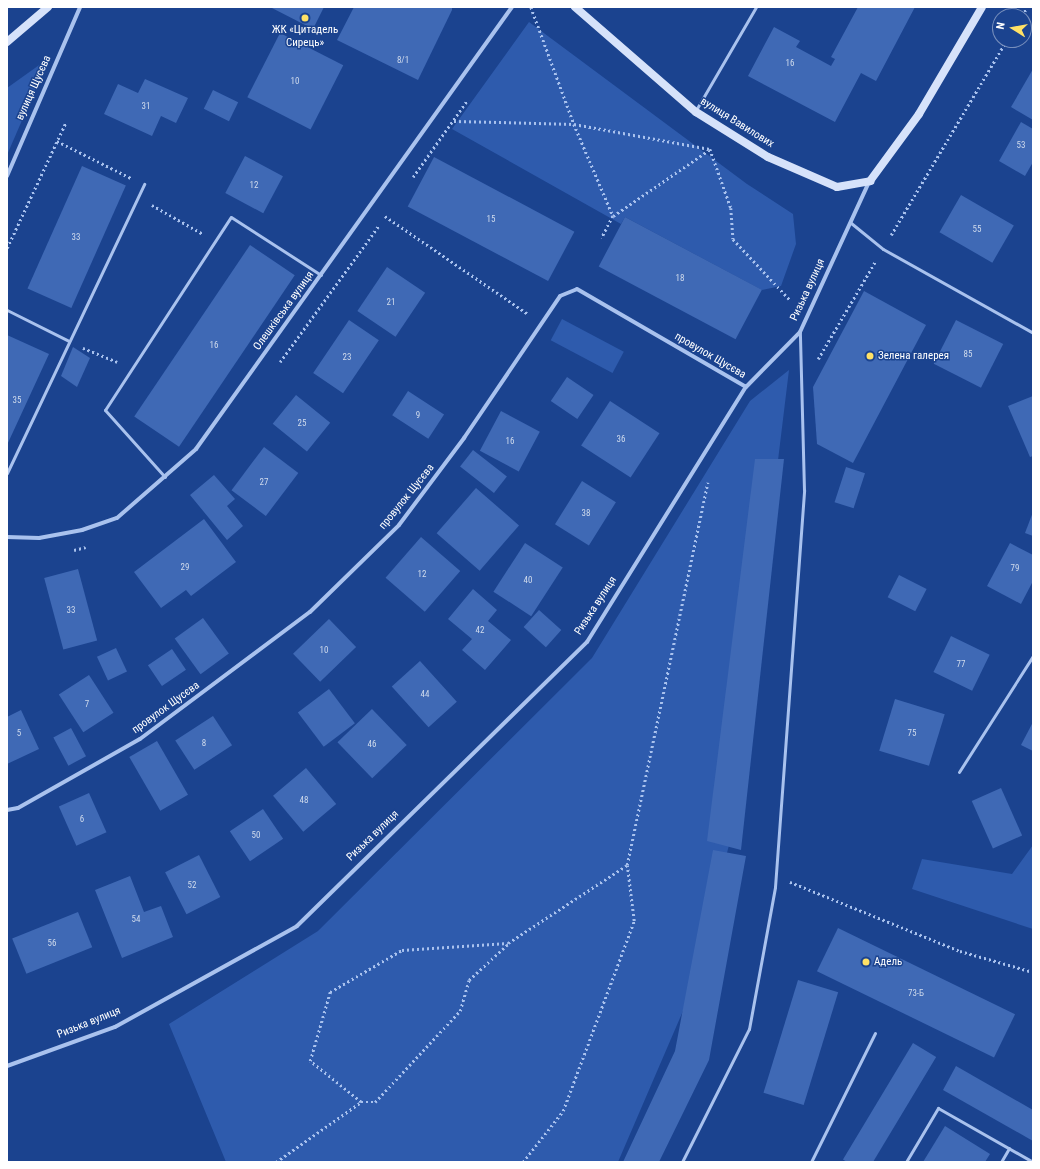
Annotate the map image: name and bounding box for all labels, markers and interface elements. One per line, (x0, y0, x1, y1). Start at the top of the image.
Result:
north arrow (992, 8, 1032, 48)
marker: ЖК «Цитадель Сирець» (300, 13, 310, 23)
text: N (994, 21, 1008, 30)
place label: ЖК «Цитадель Сирець» (272, 24, 338, 50)
street label: вулиця Щусєва (14, 54, 54, 122)
house number: 8/1 (397, 55, 409, 65)
house number: 16 (786, 58, 794, 68)
house number: 10 (291, 76, 299, 86)
street label: вулиця Вавилових (698, 95, 776, 151)
house number: 31 (142, 101, 150, 111)
house number: 53 (1017, 140, 1025, 150)
house number: 12 (250, 180, 258, 190)
house number: 15 (487, 214, 495, 224)
house number: 55 (973, 224, 981, 234)
house number: 33 (72, 232, 80, 242)
street label: Ризька вулиця (788, 257, 828, 323)
street label: Олешківська вулиця (251, 269, 317, 353)
house number: 18 (676, 273, 684, 283)
house number: 21 (387, 297, 395, 307)
street label: провулок Щусєва (672, 330, 748, 382)
house number: 16 (210, 340, 218, 350)
place label: Зелена галерея (878, 349, 949, 363)
house number: 85 (964, 349, 972, 359)
marker: Зелена галерея (865, 351, 875, 361)
house number: 23 (343, 352, 351, 362)
house number: 35 (13, 395, 21, 405)
house number: 9 (416, 410, 420, 420)
house number: 25 (298, 418, 306, 428)
house number: 36 (617, 434, 625, 444)
house number: 16 (506, 436, 514, 446)
street label: провулок Щусєва (377, 462, 437, 532)
house number: 27 (260, 477, 268, 487)
house number: 38 (582, 508, 590, 518)
house number: 29 (181, 562, 189, 572)
house number: 79 (1011, 563, 1019, 573)
house number: 12 (418, 569, 426, 579)
street label: Ризька вулиця (572, 574, 620, 638)
house number: 40 (524, 575, 532, 585)
house number: 33 (67, 605, 75, 615)
house number: 42 (476, 625, 484, 635)
house number: 10 (320, 645, 328, 655)
house number: 77 (957, 659, 965, 669)
street label: провулок Щусєва (130, 679, 202, 737)
house number: 44 (421, 689, 429, 699)
house number: 7 (85, 699, 89, 709)
house number: 5 (17, 728, 21, 738)
house number: 75 (908, 728, 916, 738)
house number: 8 (202, 738, 206, 748)
house number: 46 (368, 739, 376, 749)
house number: 48 (300, 795, 308, 805)
street label: Ризька вулиця (344, 808, 402, 864)
house number: 6 (80, 814, 84, 824)
house number: 50 (252, 830, 260, 840)
house number: 52 (188, 880, 196, 890)
house number: 54 (132, 914, 140, 924)
house number: 56 (48, 938, 56, 948)
place label: Адель (874, 955, 902, 969)
marker: Адель (861, 957, 871, 967)
house number: 73-Б (908, 988, 924, 998)
street label: Ризька вулиця (55, 1004, 123, 1042)

